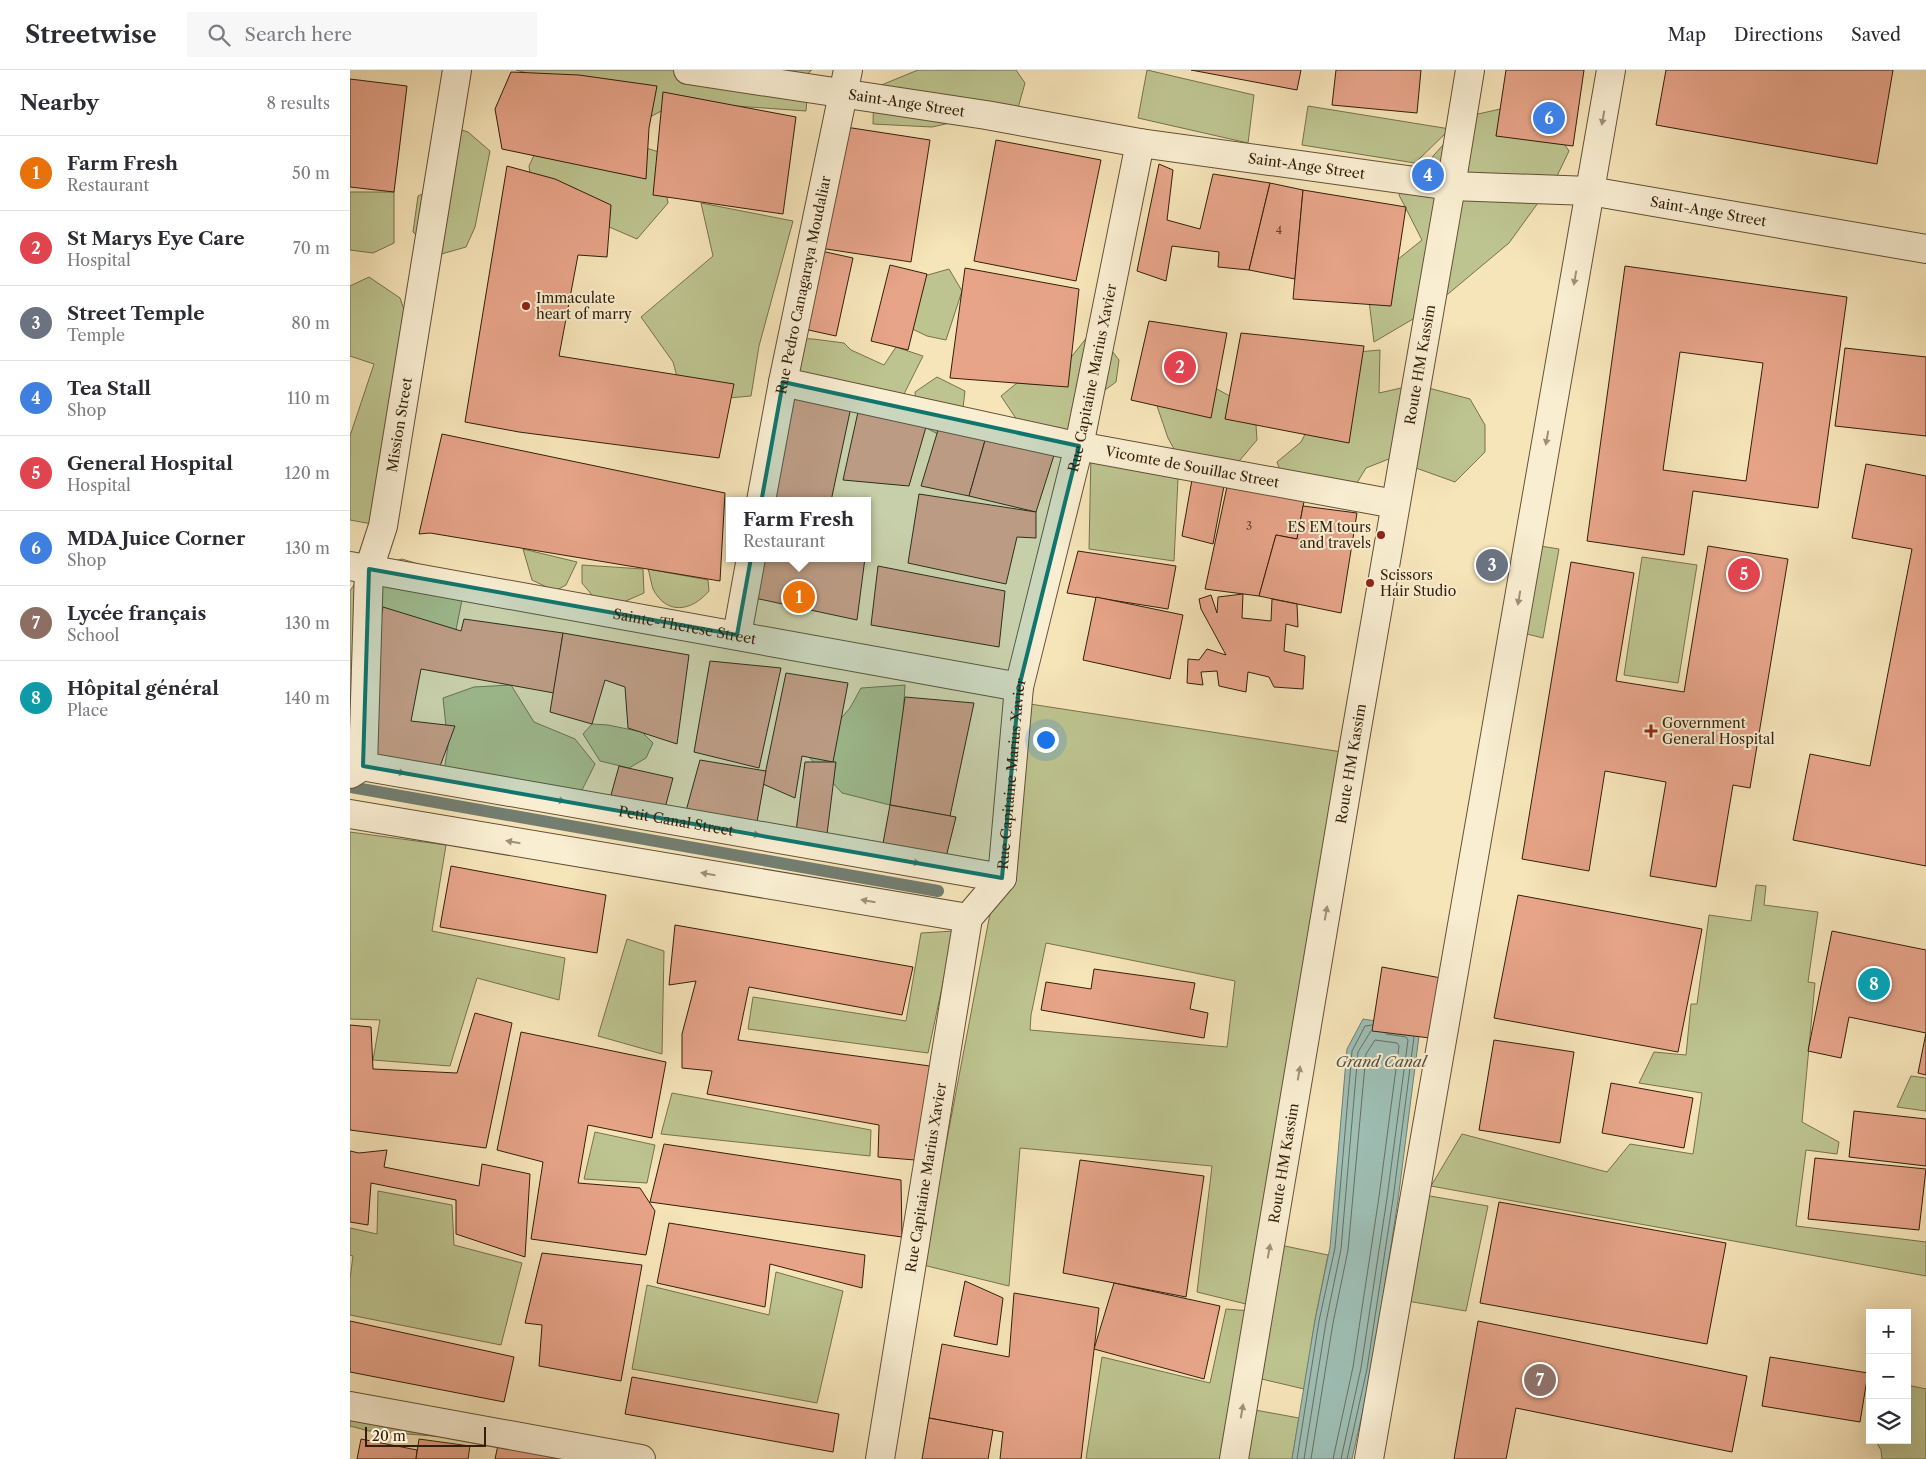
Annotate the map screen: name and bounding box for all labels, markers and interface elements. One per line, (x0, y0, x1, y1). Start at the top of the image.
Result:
search box (187, 12, 537, 57)
text: Streetwise (25, 20, 157, 49)
icon: search (205, 21, 233, 49)
text: Search here (245, 23, 352, 46)
text: Map (1667, 24, 1706, 46)
text: Directions (1734, 24, 1823, 46)
text: Saved (1851, 24, 1901, 46)
street label: Saint-Ange Street (847, 85, 966, 121)
text: Nearby (20, 90, 99, 115)
text: 8 results (267, 93, 330, 113)
pin: 6 (1533, 99, 1565, 137)
one-way arrow (1598, 110, 1606, 126)
street label: Saint-Ange Street (1247, 149, 1366, 183)
text: Farm Fresh (67, 152, 178, 175)
pin: 4 (1412, 156, 1444, 194)
text: 1 (32, 163, 40, 183)
text: 50 m (292, 163, 330, 183)
street label: Rue Pedro Canagaraya Moudaliar (772, 174, 835, 396)
text: Restaurant (67, 175, 149, 195)
street label: Saint-Ange Street (1649, 193, 1768, 230)
house number: 4 (1276, 223, 1282, 237)
text: St Marys Eye Care (67, 227, 245, 250)
text: 2 (31, 238, 41, 258)
text: 70 m (293, 238, 330, 258)
text: Hospital (67, 250, 131, 270)
one-way arrow (1570, 271, 1578, 287)
street label: Rue Capitaine Marius Xavier (1064, 282, 1120, 474)
place label: Immaculate heart of marry (536, 289, 632, 323)
marker: Immaculate heart of marry (520, 300, 532, 312)
text: Street Temple (67, 302, 205, 325)
street label: Route HM Kassim (1401, 303, 1439, 426)
text: 3 (31, 313, 41, 333)
text: 80 m (291, 313, 330, 333)
text: Temple (67, 325, 125, 345)
pin: 2 (1164, 348, 1196, 386)
street label: Mission Street (383, 376, 416, 474)
text: Tea Stall (67, 377, 151, 400)
text: 4 (31, 388, 41, 408)
text: 110 m (287, 388, 330, 408)
text: Shop (67, 400, 106, 420)
one-way arrow (1542, 431, 1550, 447)
street label: Vicomte de Souillac Street (1103, 442, 1281, 492)
text: General Hospital (67, 452, 233, 475)
text: 5 (32, 463, 40, 483)
text: 120 m (285, 463, 330, 483)
text: Hospital (67, 475, 131, 495)
popup (726, 497, 871, 562)
text: Farm Fresh (743, 508, 854, 531)
place label: ES EM tours and travels (1288, 518, 1371, 552)
house number: 3 (1246, 519, 1252, 533)
text: MDA Juice Corner (67, 527, 245, 550)
marker: ES EM tours and travels (1375, 529, 1387, 541)
text: Restaurant (743, 531, 825, 551)
text: 6 (31, 538, 41, 558)
text: 130 m (285, 538, 330, 558)
pin: 3 (1476, 546, 1508, 584)
text: Shop (67, 550, 106, 570)
pin: 5 (1728, 555, 1760, 593)
place label: Scissors Hair Studio (1380, 566, 1456, 600)
marker: Scissors Hair Studio (1364, 577, 1376, 589)
pin: 1 (783, 578, 815, 616)
one-way arrow (1514, 591, 1522, 607)
text: Lycée français (67, 602, 206, 625)
street label: Sainte-Therese Street (612, 605, 758, 648)
text: 7 (32, 613, 40, 633)
text: 130 m (285, 613, 330, 633)
text: School (67, 625, 119, 645)
street label: Rue Capitaine Marius Xavier (994, 676, 1030, 870)
text: Hôpital général (67, 677, 219, 700)
text: 8 (31, 688, 41, 708)
text: 140 m (285, 688, 330, 708)
text: Place (67, 700, 108, 720)
street label: Route HM Kassim (1332, 702, 1370, 825)
place label: Government General Hospital (1662, 714, 1775, 748)
marker: Government General Hospital (1644, 724, 1658, 738)
your location (1033, 727, 1059, 753)
one-way arrow (390, 769, 406, 777)
one-way arrow (551, 797, 567, 805)
street label: Petit Canal Street (617, 802, 735, 840)
one-way arrow (745, 831, 761, 839)
one-way arrow (505, 837, 521, 845)
one-way arrow (905, 859, 921, 867)
one-way arrow (699, 870, 715, 878)
one-way arrow (860, 897, 876, 905)
one-way arrow (1322, 905, 1330, 921)
pin: 8 (1858, 965, 1890, 1003)
water label: Grand Canal (1335, 1052, 1429, 1071)
one-way arrow (1295, 1065, 1303, 1081)
street label: Rue Capitaine Marius Xavier (901, 1081, 950, 1274)
street label: Route HM Kassim (1265, 1102, 1303, 1225)
one-way arrow (1265, 1242, 1273, 1258)
map controls (1866, 1309, 1911, 1444)
button: + (1866, 1309, 1911, 1354)
button: − (1866, 1354, 1911, 1399)
pin: 7 (1524, 1361, 1556, 1399)
button: layers (1866, 1399, 1911, 1444)
one-way arrow (1238, 1403, 1246, 1419)
scale bar (365, 1424, 486, 1447)
text: 20 m (372, 1427, 406, 1445)

